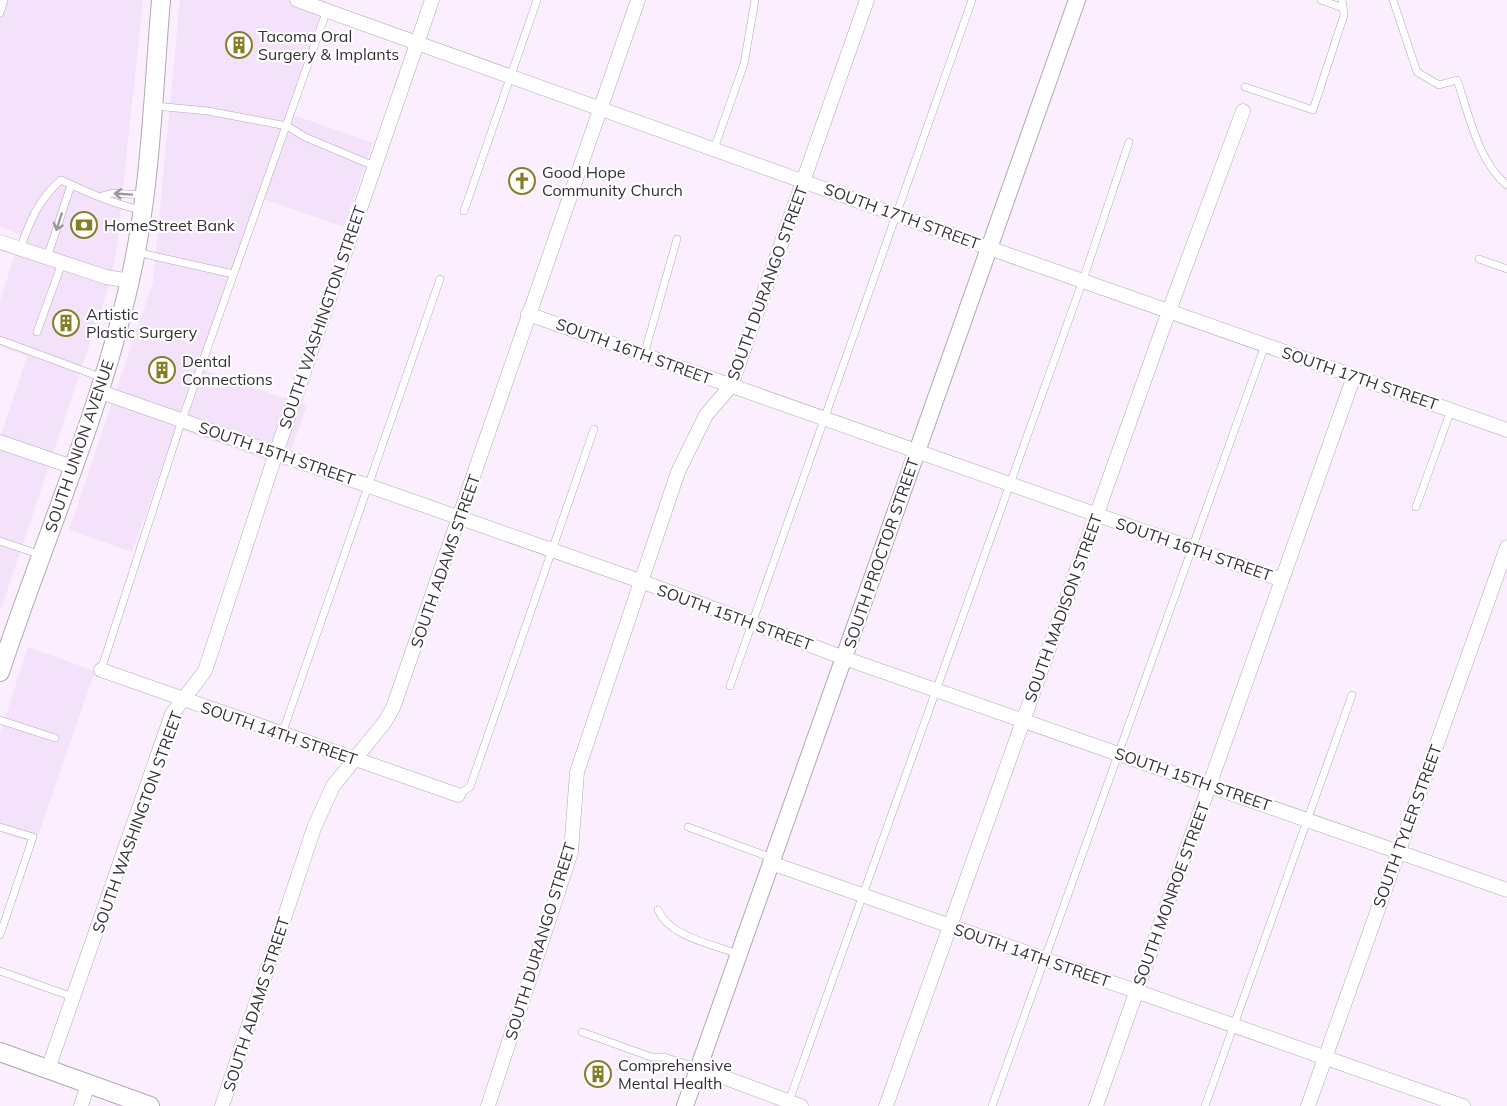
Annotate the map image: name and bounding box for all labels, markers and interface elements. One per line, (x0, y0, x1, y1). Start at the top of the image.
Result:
place label: Tacoma Oral Surgery & Implants (258, 26, 399, 64)
building icon: Tacoma Oral Surgery & Implants (224, 30, 254, 60)
place label: Good Hope Community Church (542, 162, 683, 200)
church icon: Good Hope Community Church (507, 166, 537, 196)
street label: SOUTH 17TH STREET (821, 179, 983, 254)
street label: SOUTH DURANGO STREET (722, 183, 812, 383)
one-way arrow (113, 188, 133, 199)
street label: SOUTH WASHINGTON STREET (274, 202, 370, 431)
bank icon: HomeStreet Bank (69, 210, 99, 240)
one-way arrow (53, 212, 64, 231)
place label: HomeStreet Bank (104, 215, 235, 235)
place label: Artistic Plastic Surgery (86, 304, 198, 342)
building icon: Artistic Plastic Surgery (51, 308, 81, 338)
street label: SOUTH 16TH STREET (553, 314, 715, 389)
street label: SOUTH 17TH STREET (1279, 342, 1441, 414)
place label: Dental Connections (182, 351, 273, 389)
building icon: Dental Connections (147, 355, 177, 385)
street label: SOUTH UNION AVENUE (40, 357, 118, 535)
street label: SOUTH 15TH STREET (196, 417, 358, 489)
street label: SOUTH PROCTOR STREET (839, 455, 923, 651)
street label: SOUTH ADAMS STREET (406, 471, 484, 650)
street label: SOUTH MADISON STREET (1020, 511, 1107, 705)
street label: SOUTH 16TH STREET (1113, 513, 1275, 585)
street label: SOUTH 15TH STREET (654, 580, 816, 655)
street label: SOUTH 14TH STREET (198, 697, 360, 769)
street label: SOUTH WASHINGTON STREET (87, 708, 187, 936)
street label: SOUTH TYLER STREET (1368, 741, 1446, 910)
street label: SOUTH 15TH STREET (1112, 743, 1274, 815)
street label: SOUTH MONROE STREET (1128, 799, 1214, 988)
street label: SOUTH DURANGO STREET (500, 840, 580, 1042)
street label: SOUTH ADAMS STREET (218, 914, 294, 1094)
street label: SOUTH 14TH STREET (951, 919, 1113, 991)
place label: Comprehensive Mental Health (618, 1055, 732, 1093)
building icon: Comprehensive Mental Health (583, 1059, 613, 1089)

